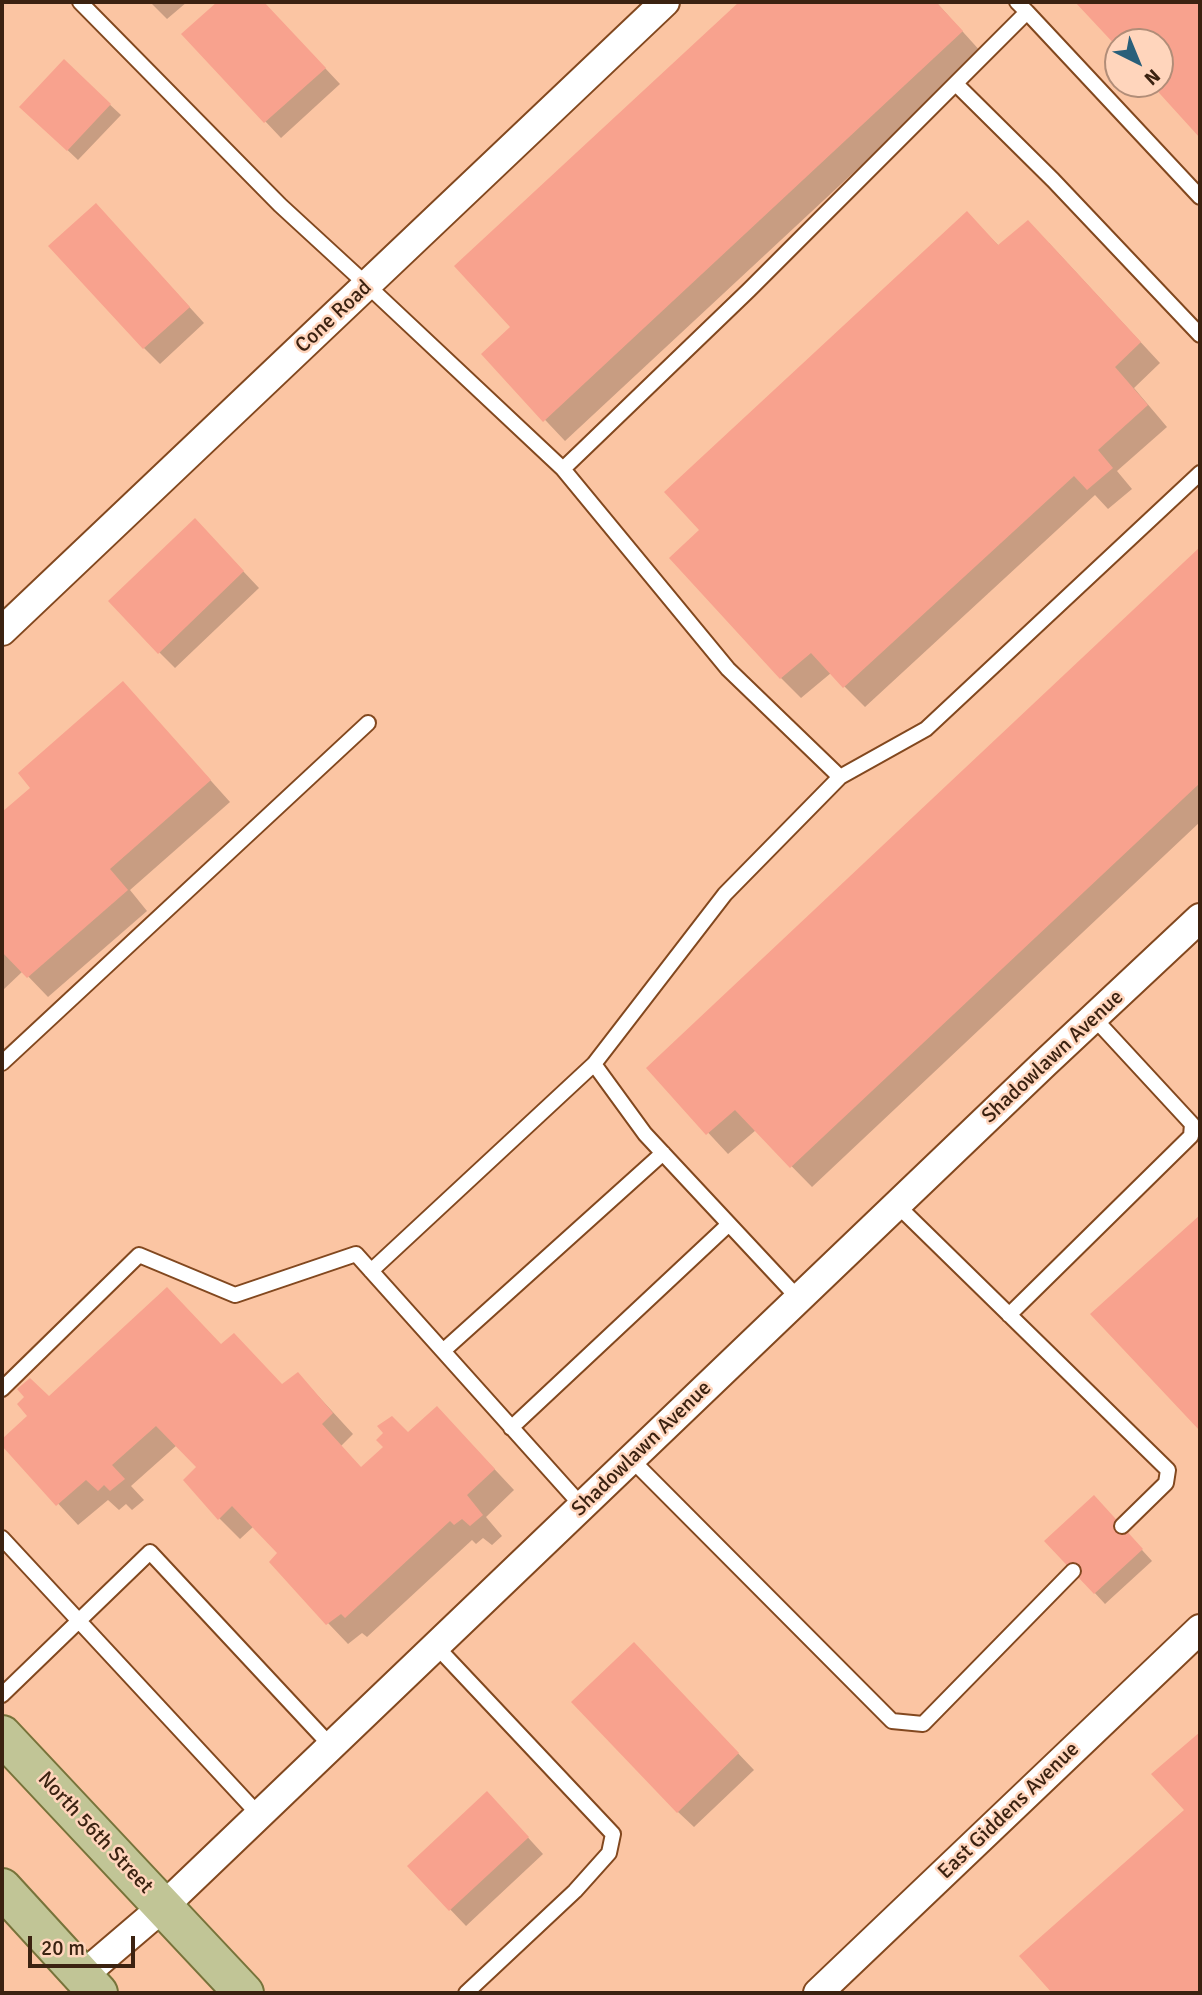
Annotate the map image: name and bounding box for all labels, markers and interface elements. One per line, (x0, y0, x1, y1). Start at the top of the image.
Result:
north arrow (1104, 28, 1174, 98)
text: N (1139, 64, 1165, 90)
street label: Cone Road (291, 275, 377, 359)
street label: Shadowlawn Avenue (977, 985, 1129, 1129)
street label: Shadowlawn Avenue (567, 1376, 717, 1522)
street label: East Giddens Avenue (933, 1737, 1085, 1885)
street label: North 56th Street (32, 1767, 158, 1899)
scale bar (32, 1922, 138, 1966)
text: 20 m (41, 1935, 85, 1961)

